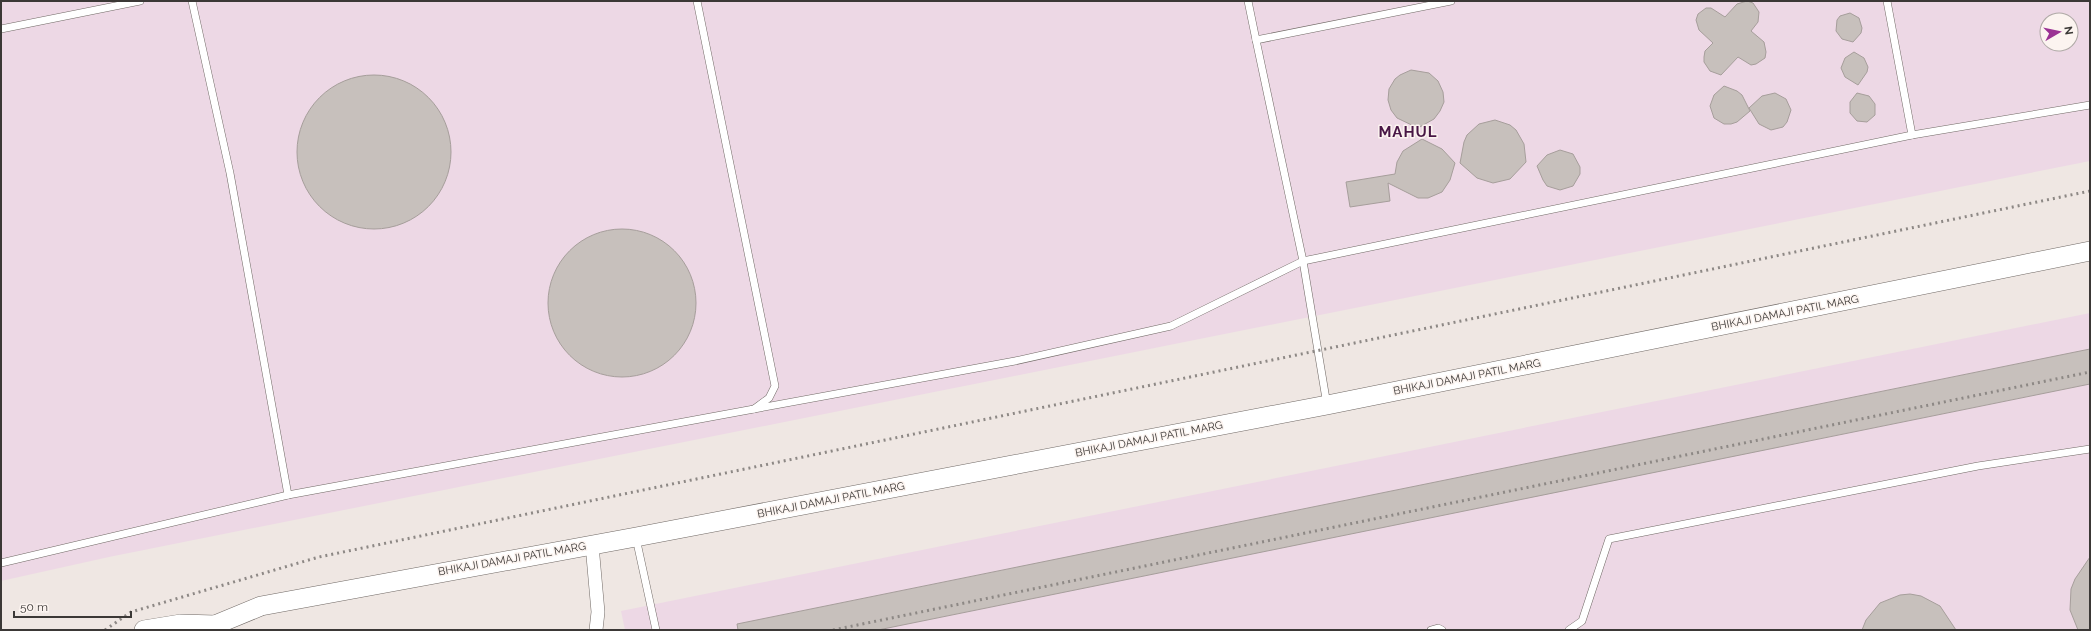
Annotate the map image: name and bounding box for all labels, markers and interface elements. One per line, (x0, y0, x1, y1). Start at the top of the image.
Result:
north arrow (2039, 12, 2079, 52)
text: N (2061, 25, 2075, 36)
district label: MAHUL (1378, 123, 1438, 141)
street label: BHIKAJI DAMAJI PATIL MARG (1710, 292, 1860, 334)
street label: BHIKAJI DAMAJI PATIL MARG (1392, 356, 1542, 398)
street label: BHIKAJI DAMAJI PATIL MARG (1074, 418, 1224, 460)
street label: BHIKAJI DAMAJI PATIL MARG (756, 479, 906, 521)
street label: BHIKAJI DAMAJI PATIL MARG (437, 540, 587, 578)
scale bar (14, 593, 131, 619)
text: 50 m (20, 600, 48, 614)

